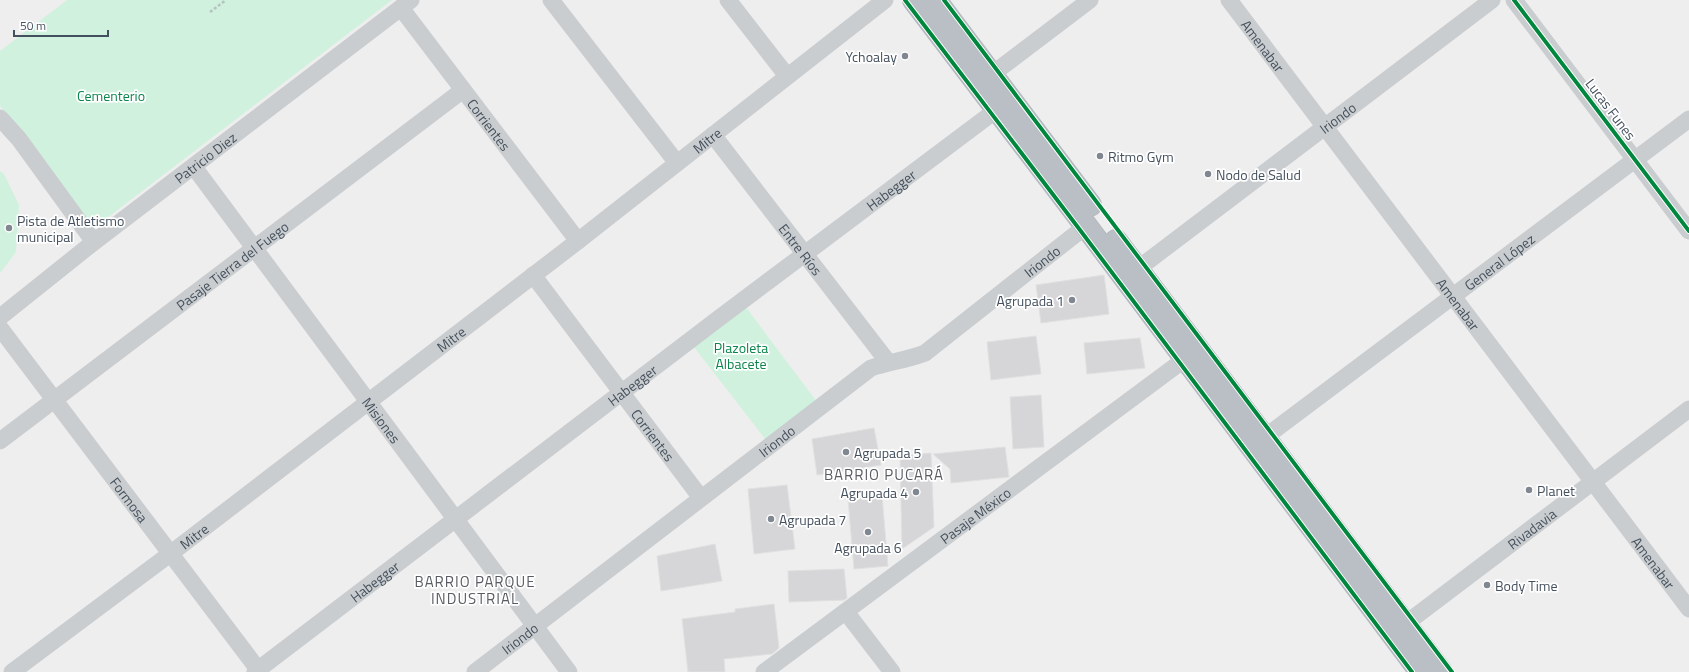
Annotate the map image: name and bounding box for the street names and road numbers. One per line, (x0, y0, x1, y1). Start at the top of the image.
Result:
street label: Amenabar (1237, 15, 1290, 76)
street label: Lucas Funes (1581, 74, 1641, 144)
street label: Corrientes (463, 94, 516, 155)
street label: Iriondo (1315, 97, 1360, 138)
street label: Mitre (688, 122, 726, 158)
street label: Patricio Diez (170, 127, 241, 188)
street label: Habegger (861, 164, 920, 215)
street label: Pasaje Tierra del Fuego (171, 216, 293, 315)
street label: Entre Ríos (774, 219, 828, 279)
street label: General López (1459, 228, 1539, 295)
street label: Iriondo (1019, 240, 1064, 282)
street label: Amenabar (1432, 273, 1485, 335)
street label: Mitre (432, 321, 470, 357)
street label: Habegger (603, 359, 661, 410)
street label: Misiones (358, 392, 406, 447)
street label: Corrientes (627, 404, 680, 465)
street label: Iriondo (754, 420, 799, 461)
street label: Formosa (106, 472, 154, 527)
street label: Pasaje México (935, 482, 1015, 548)
street label: Rivadavia (1503, 503, 1560, 554)
street label: Mitre (175, 518, 213, 554)
street label: Amenabar (1627, 532, 1681, 593)
street label: Habegger (345, 555, 404, 607)
street label: Iriondo (497, 617, 542, 659)

